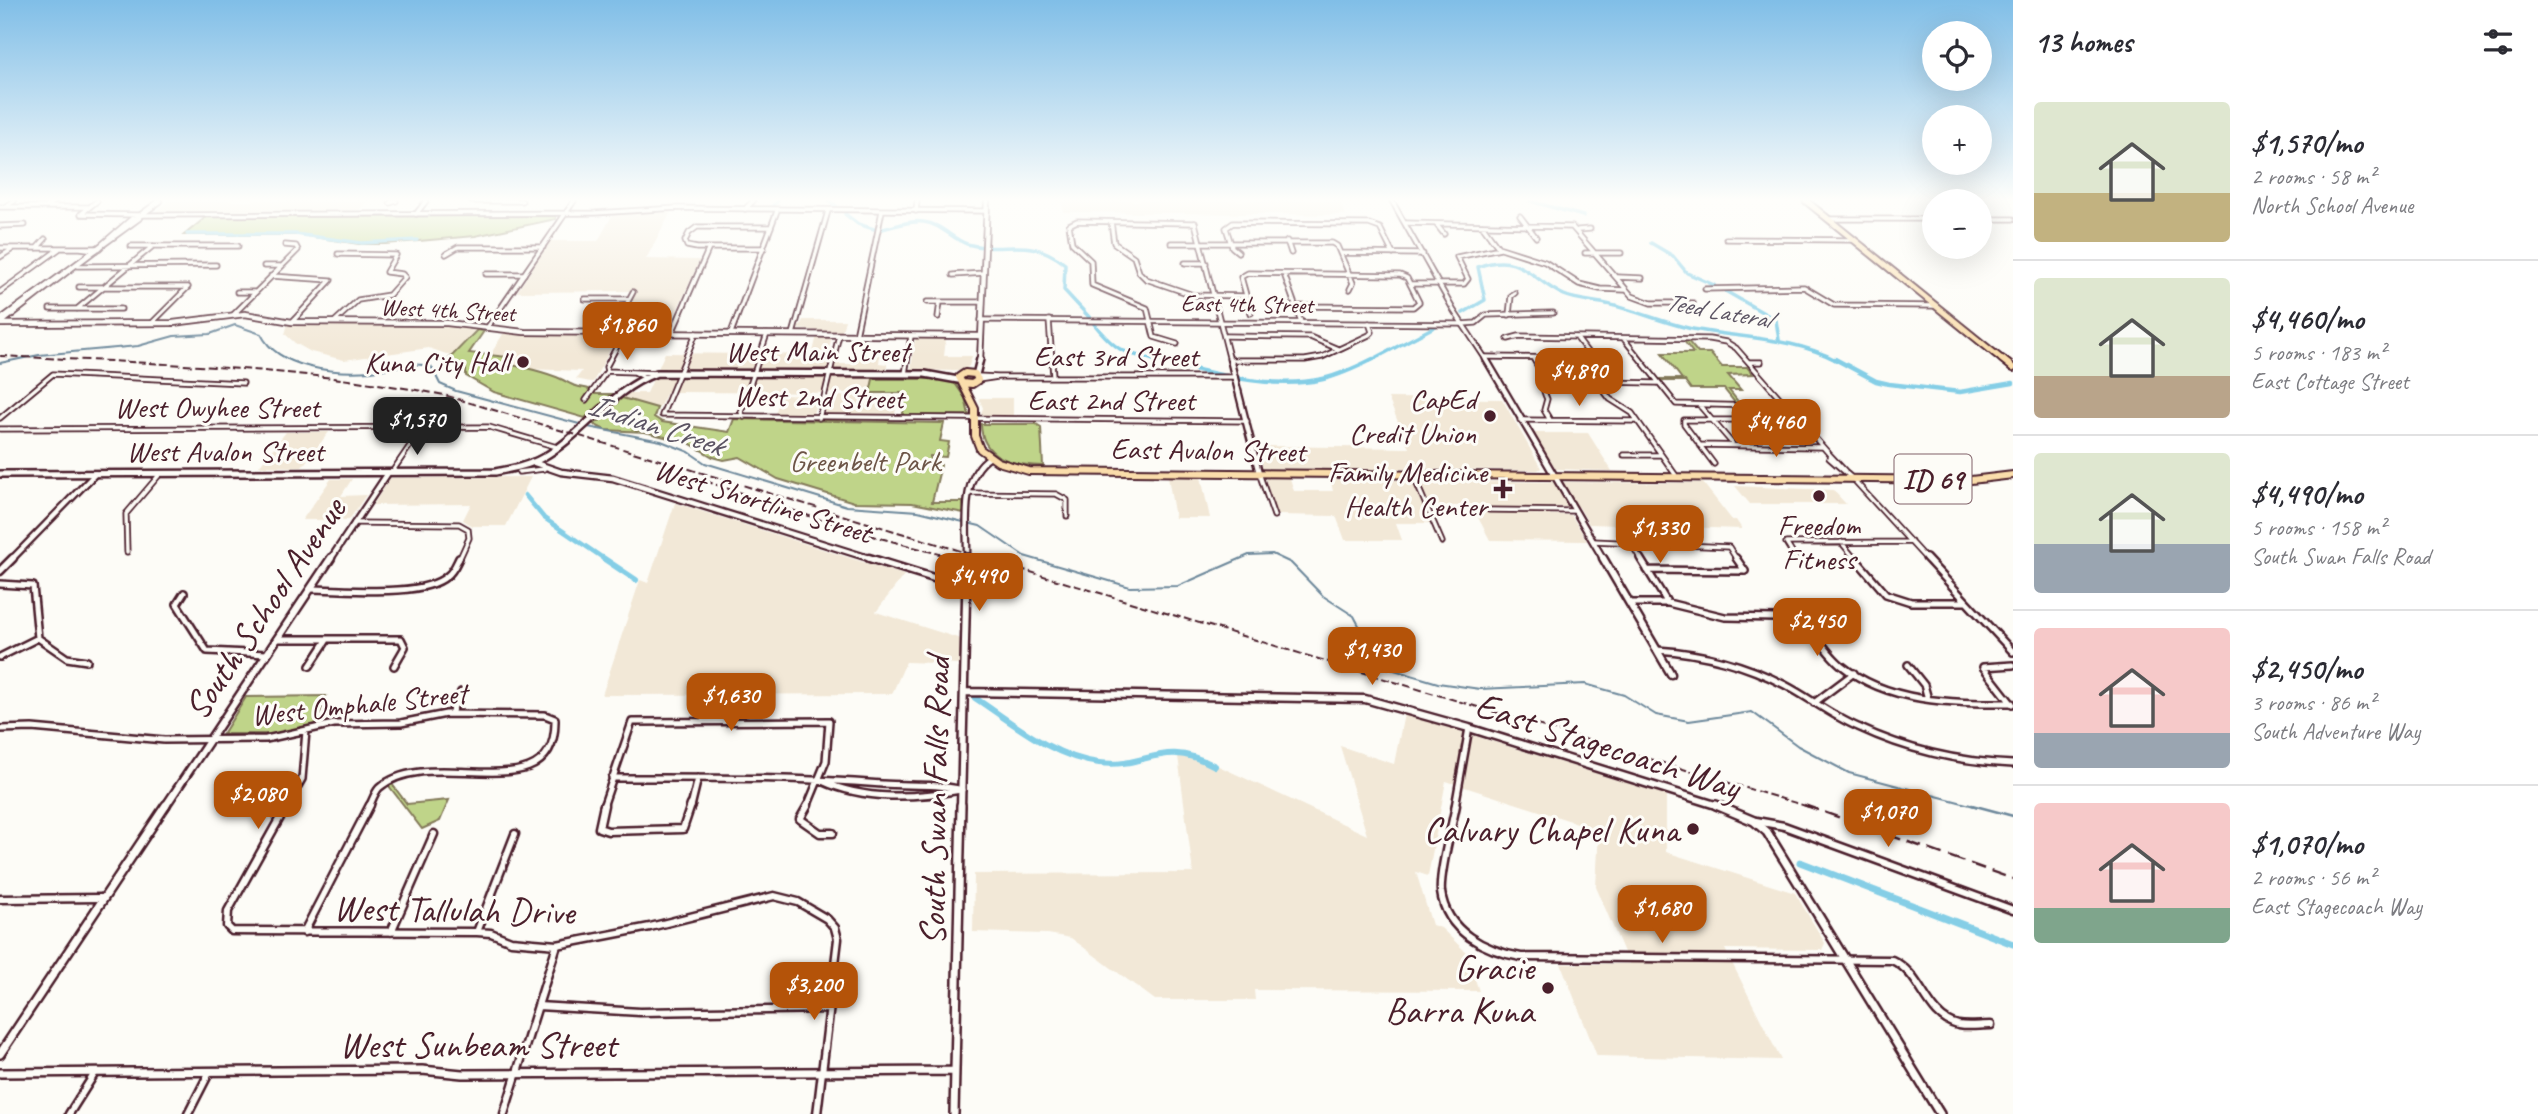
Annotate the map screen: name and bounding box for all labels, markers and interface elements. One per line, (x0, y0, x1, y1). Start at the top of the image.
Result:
map controls (1922, 21, 1992, 259)
button: locate (1922, 21, 1992, 91)
text: 13 homes (2034, 23, 2132, 61)
icon: filters (2479, 23, 2517, 61)
button: + (1922, 105, 1992, 175)
text: $1,570/mo (2251, 124, 2362, 162)
icon: home (2090, 130, 2174, 214)
text: 2 rooms · 58 m² (2251, 162, 2375, 191)
button: − (1922, 189, 1992, 259)
text: North School Avenue (2251, 191, 2413, 220)
water label: Teed Lateral (1663, 285, 1781, 337)
street label: East 4th Street (1181, 288, 1315, 320)
street label: West 4th Street (380, 292, 518, 329)
text: $4,460/mo (2251, 300, 2364, 338)
pin: $1,860 (570, 302, 684, 362)
icon: home (2090, 306, 2174, 390)
text: $1,860 (599, 310, 655, 339)
street label: West Main Street (725, 332, 913, 370)
street label: East 3rd Street (1034, 337, 1201, 375)
text: 5 rooms · 183 m² (2251, 338, 2386, 367)
place label: Kuna City Hall (364, 343, 514, 381)
pin: $4,890 (1522, 348, 1636, 408)
marker: Kuna City Hall (515, 354, 531, 370)
text: $4,890 (1551, 356, 1607, 385)
text: East Cottage Street (2251, 367, 2409, 396)
street label: West 2nd Street (734, 377, 907, 418)
place label: CapEd Credit Union (1349, 380, 1480, 452)
street label: East 2nd Street (1027, 381, 1198, 419)
water label: Indian Creek (583, 383, 734, 467)
street label: West Owyhee Street (115, 388, 322, 426)
pin: $1,570 (360, 398, 474, 457)
pin: $4,460 (1719, 400, 1833, 459)
text: $1,570 (389, 405, 445, 434)
text: $4,460 (1748, 407, 1804, 436)
marker: CapEd Credit Union (1482, 408, 1498, 424)
street label: East Avalon Street (1110, 429, 1309, 471)
street label: West Avalon Street (126, 432, 327, 470)
park label: Greenbelt Park (789, 442, 943, 480)
street label: West Shortline Street (650, 450, 879, 553)
place label: Family Medicine Health Center (1328, 453, 1489, 525)
road number: ID 69 (1895, 454, 1972, 504)
text: $4,490/mo (2251, 475, 2363, 513)
marker: Family Medicine Health Center (1493, 479, 1513, 499)
icon: home (2090, 481, 2174, 565)
street label: South School Avenue (173, 487, 357, 728)
marker: Freedom Fitness (1811, 488, 1827, 504)
pin: $1,330 (1603, 505, 1717, 565)
place label: Freedom Fitness (1778, 506, 1862, 578)
text: $1,330 (1632, 513, 1688, 542)
text: 5 rooms · 158 m² (2251, 513, 2386, 542)
text: South Swan Falls Road (2251, 542, 2430, 571)
pin: $4,490 (922, 554, 1036, 613)
text: $4,490 (951, 561, 1007, 590)
pin: $2,450 (1760, 598, 1874, 658)
text: $2,450 (1789, 606, 1845, 635)
pin: $1,430 (1315, 628, 1429, 687)
text: $1,430 (1344, 635, 1400, 664)
text: $2,450/mo (2251, 650, 2362, 688)
street label: South Swan Falls Road (908, 651, 961, 946)
icon: home (2090, 656, 2174, 740)
street label: West Omphale Street (249, 673, 473, 734)
pin: $1,630 (674, 674, 788, 733)
text: $1,630 (703, 681, 759, 710)
street label: East Stagecoach Way (1470, 681, 1748, 811)
text: 3 rooms · 86 m² (2251, 688, 2375, 717)
text: South Adventure Way (2251, 717, 2420, 746)
pin: $2,080 (201, 772, 315, 831)
text: $2,080 (230, 779, 286, 808)
pin: $1,070 (1831, 790, 1945, 849)
text: $1,070 (1860, 797, 1916, 826)
place label: Calvary Chapel Kuna (1424, 806, 1682, 853)
marker: Calvary Chapel Kuna (1685, 821, 1701, 837)
text: $1,070/mo (2251, 825, 2363, 863)
icon: home (2090, 831, 2174, 915)
text: 2 rooms · 56 m² (2251, 863, 2375, 892)
street label: West Tallulah Drive (333, 884, 577, 935)
pin: $1,680 (1605, 886, 1719, 945)
text: East Stagecoach Way (2251, 892, 2422, 921)
text: $1,680 (1634, 893, 1690, 922)
place label: Gracie Barra Kuna (1385, 944, 1537, 1034)
pin: $3,200 (757, 962, 871, 1022)
text: $3,200 (786, 970, 842, 999)
marker: Gracie Barra Kuna (1540, 980, 1556, 996)
street label: West Sunbeam Street (340, 1021, 620, 1068)

